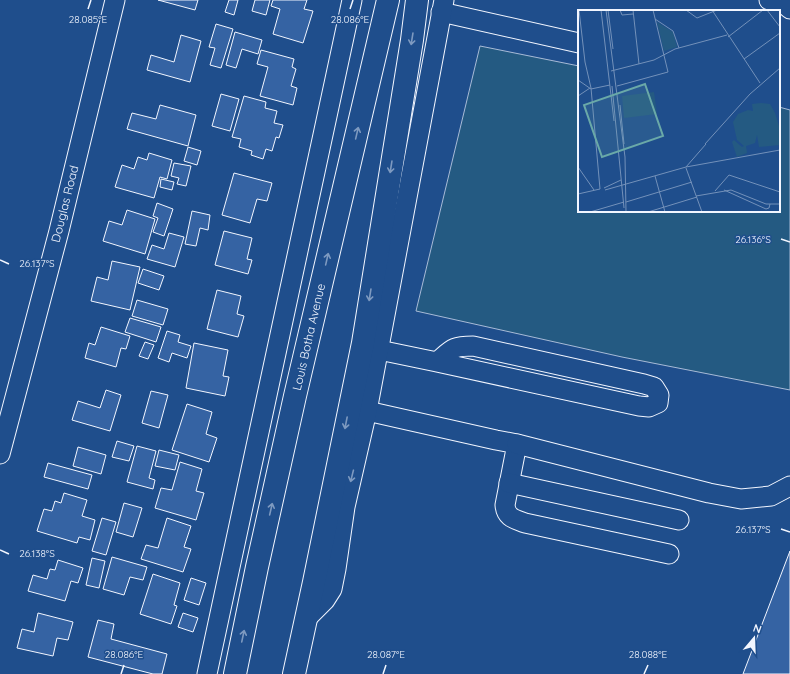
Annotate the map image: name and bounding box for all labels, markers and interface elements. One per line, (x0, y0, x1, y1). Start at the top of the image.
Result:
inset map (578, 10, 780, 212)
text: 28.085°E (69, 13, 108, 26)
text: 28.086°E (331, 13, 370, 26)
one-way arrow (408, 32, 416, 45)
one-way arrow (354, 127, 362, 140)
one-way arrow (387, 160, 395, 173)
street label: Douglas Road (48, 164, 81, 244)
text: 26.136°S (735, 233, 771, 246)
one-way arrow (324, 253, 332, 266)
text: 26.137°S (19, 257, 55, 270)
street label: Louis Botha Avenue (289, 282, 328, 392)
one-way arrow (366, 288, 374, 301)
one-way arrow (342, 416, 350, 429)
one-way arrow (348, 470, 355, 483)
one-way arrow (267, 503, 275, 516)
text: 26.137°S (735, 523, 771, 536)
text: 26.138°S (19, 547, 55, 560)
north arrow (734, 618, 774, 658)
text: N (751, 621, 763, 636)
one-way arrow (240, 630, 248, 643)
text: 28.086°E (105, 648, 144, 661)
text: 28.087°E (367, 648, 405, 661)
text: 28.088°E (629, 648, 668, 661)

